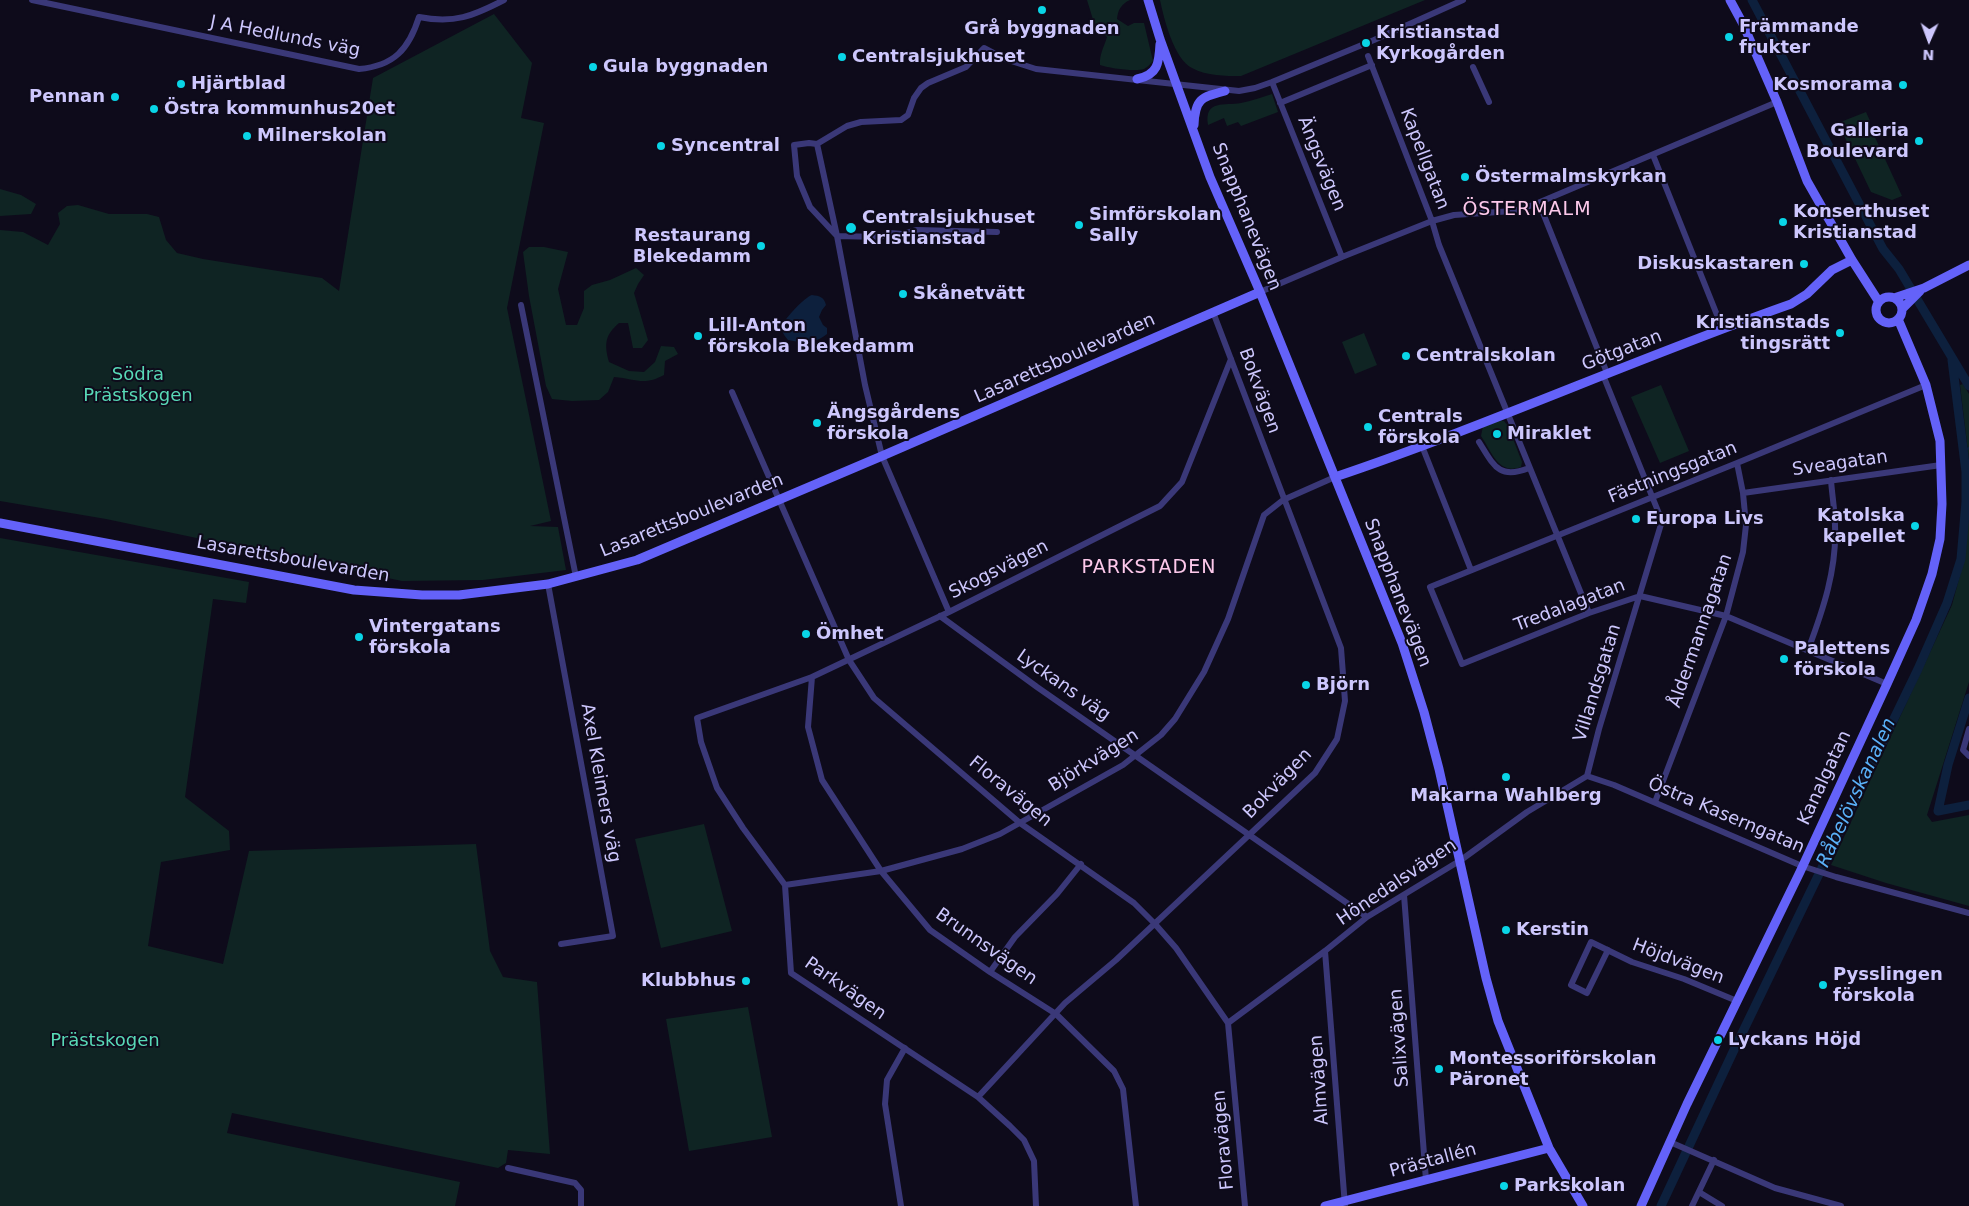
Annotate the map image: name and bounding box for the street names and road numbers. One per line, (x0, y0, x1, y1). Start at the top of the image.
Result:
street label: J A Hedlunds väg (208, 12, 362, 62)
street label: Kapellgatan (1395, 105, 1453, 213)
street label: Ängsvägen (1292, 114, 1350, 214)
street label: Snapphanevägen (1207, 140, 1285, 294)
street label: Lasarettsboulevarden (971, 309, 1159, 409)
street label: Götgatan (1579, 326, 1665, 376)
street label: Bokvägen (1234, 345, 1284, 437)
street label: Fästningsgatan (1606, 437, 1740, 509)
street label: Sveagatan (1791, 447, 1889, 481)
street label: Lasarettsboulevarden (597, 469, 787, 563)
street label: Snapphanevägen (1359, 516, 1435, 670)
street label: Lasarettsboulevarden (195, 532, 391, 588)
street label: Skogsvägen (946, 536, 1052, 604)
street label: Åldermannagatan (1665, 551, 1737, 711)
street label: Tredalagatan (1512, 575, 1628, 637)
street label: Villandsgatan (1570, 621, 1626, 745)
street label: Lyckans väg (1012, 646, 1114, 726)
street label: Axel Kleimers väg (575, 702, 625, 864)
street label: Björkvägen (1045, 725, 1143, 797)
street label: Kanalgatan (1794, 727, 1856, 829)
street label: Bokvägen (1239, 744, 1317, 824)
street label: Floravägen (964, 752, 1056, 832)
street label: Östra Kaserngatan (1644, 773, 1808, 859)
street label: Hönedalsvägen (1333, 835, 1461, 931)
street label: Brunnsvägen (931, 904, 1041, 990)
street label: Höjdvägen (1629, 935, 1727, 989)
street label: Parkvägen (800, 953, 890, 1025)
street label: Salixvägen (1386, 988, 1414, 1088)
street label: Almvägen (1306, 1034, 1334, 1126)
street label: Floravägen (1209, 1089, 1239, 1191)
street label: Prästallén (1387, 1139, 1479, 1183)

